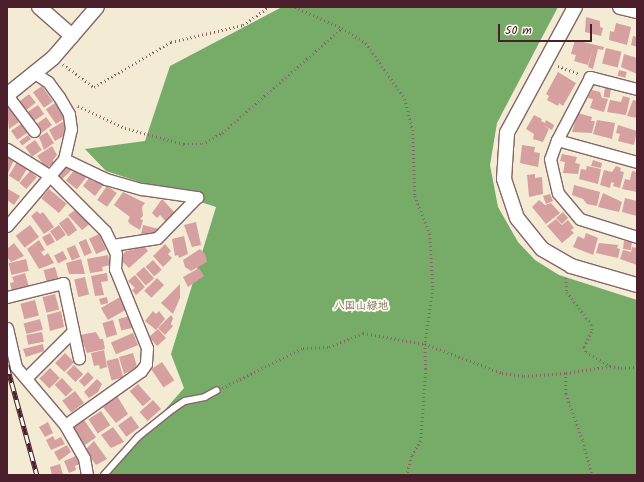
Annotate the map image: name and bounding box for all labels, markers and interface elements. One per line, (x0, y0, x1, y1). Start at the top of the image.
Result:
scale bar (500, 16, 594, 42)
text: 50 m (505, 21, 532, 40)
park label: 八国山緑地 (334, 299, 388, 313)

